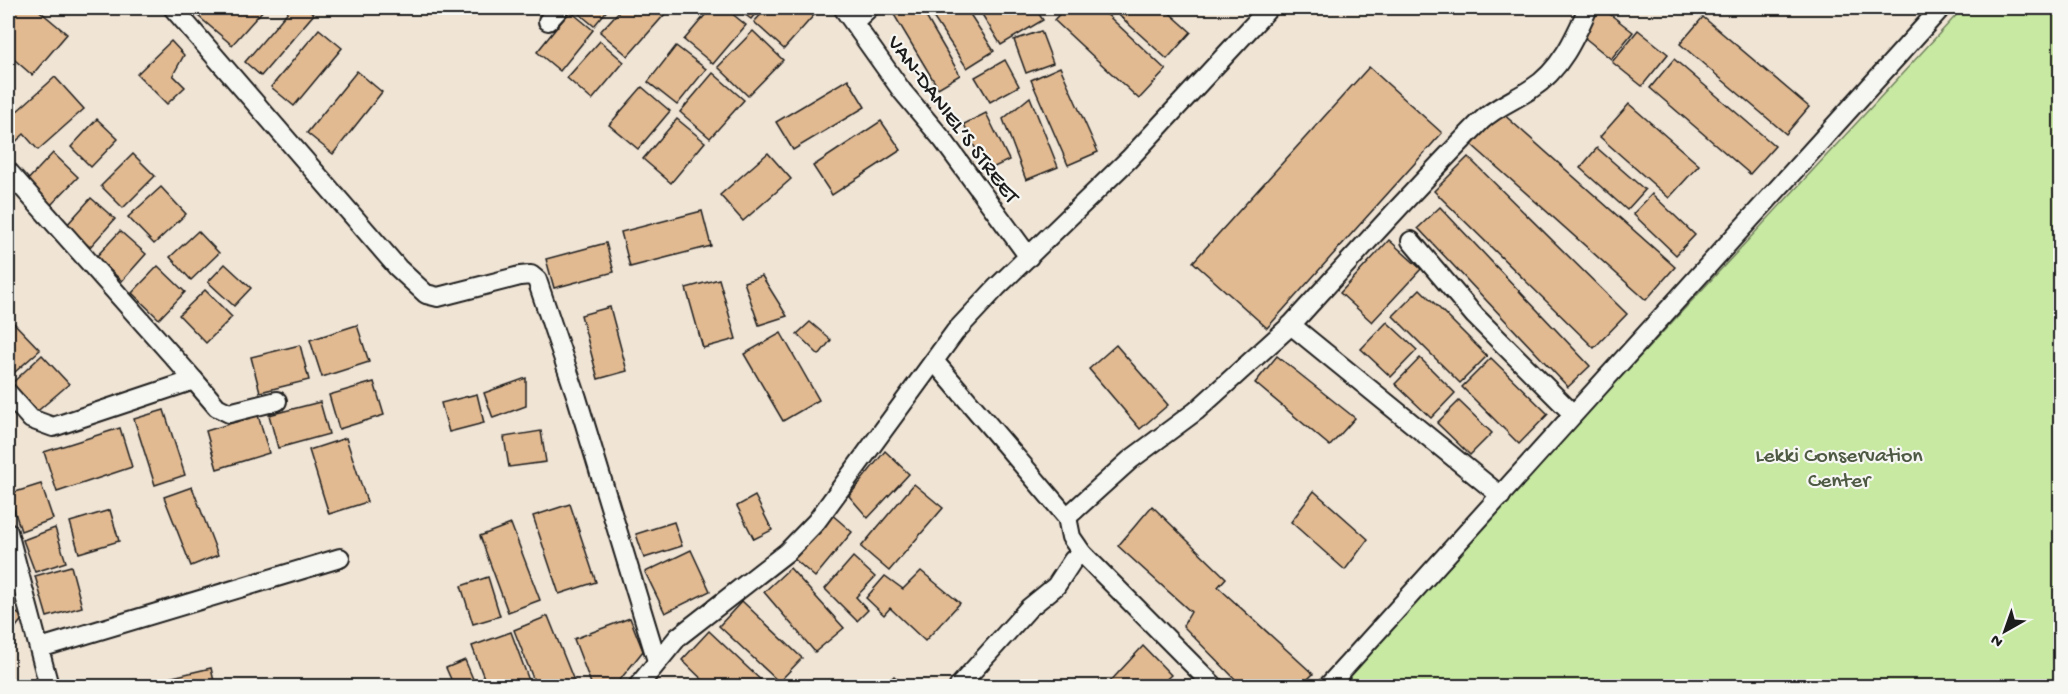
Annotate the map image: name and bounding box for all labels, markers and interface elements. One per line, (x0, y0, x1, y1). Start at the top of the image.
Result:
street label: VAN-DANIEL’S STREET (880, 30, 1024, 211)
park label: Lekki Conservation Center (1755, 444, 1923, 495)
north arrow (1975, 601, 2035, 661)
text: N (1987, 629, 2008, 650)

